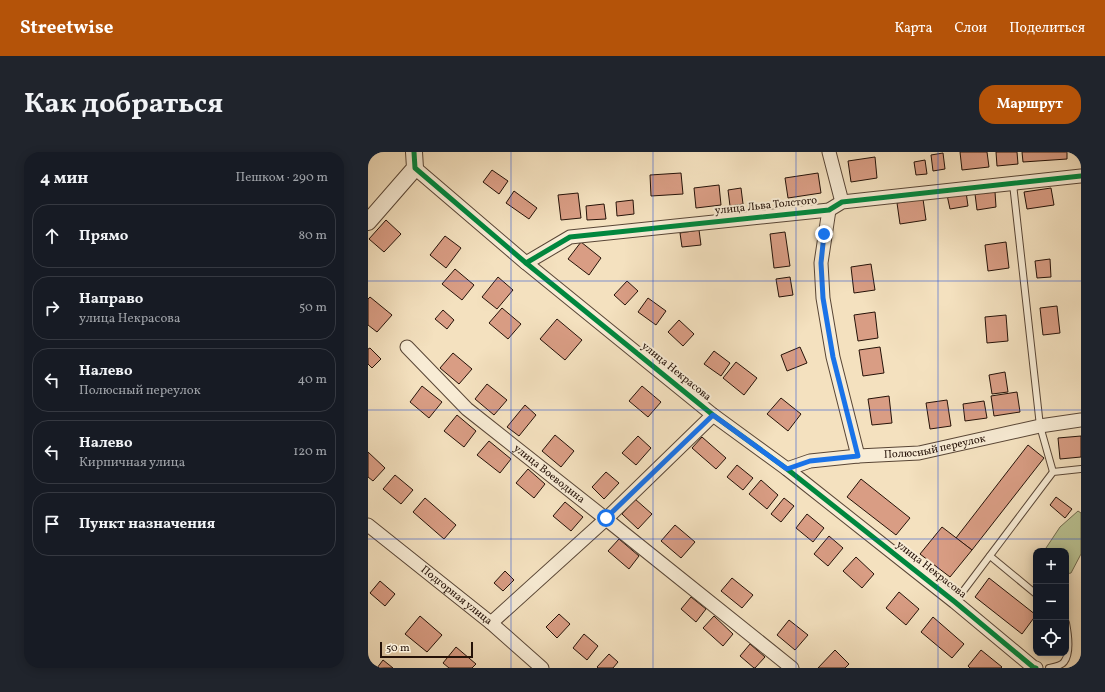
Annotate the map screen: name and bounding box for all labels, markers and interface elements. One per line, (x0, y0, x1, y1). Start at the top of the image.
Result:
text: Streetwise (20, 15, 113, 41)
text: Карта (894, 19, 932, 38)
text: Слои (954, 19, 987, 38)
text: Поделиться (1009, 19, 1085, 38)
text: Как добраться (24, 85, 223, 124)
button: Маршрут (979, 85, 1081, 124)
text: 4 мин (40, 167, 88, 190)
text: Пешком · 290 m (236, 169, 328, 187)
street label: улица Льва Толстого (714, 193, 818, 219)
icon: ahead (41, 225, 63, 247)
route end (815, 225, 833, 243)
text: Прямо (79, 226, 128, 247)
text: 80 m (298, 227, 327, 245)
text: Направо (79, 289, 143, 310)
icon: right (41, 297, 63, 319)
text: 50 m (299, 299, 327, 317)
text: улица Некрасова (79, 310, 180, 328)
street label: улица Некрасова (638, 339, 714, 405)
text: Налево (79, 361, 133, 382)
icon: left (41, 369, 63, 391)
text: 40 m (298, 371, 327, 389)
text: Полюсный переулок (79, 382, 201, 400)
street label: Полюсный переулок (883, 431, 987, 462)
text: Налево (79, 433, 133, 454)
icon: left (41, 441, 63, 463)
street label: улица Воеводина (510, 441, 588, 507)
text: 120 m (293, 443, 327, 461)
text: Кирпичная улица (79, 454, 185, 472)
route start (597, 509, 615, 527)
icon: arrive (41, 513, 63, 535)
text: Пункт назначения (79, 514, 215, 535)
street label: улица Некрасова (893, 538, 970, 603)
map controls (1033, 548, 1069, 656)
button: + (1033, 548, 1069, 584)
street label: Подгорная улица (417, 562, 496, 629)
button: − (1033, 584, 1069, 620)
button: locate (1033, 620, 1069, 656)
scale bar (380, 640, 473, 659)
text: 50 m (386, 641, 410, 656)

